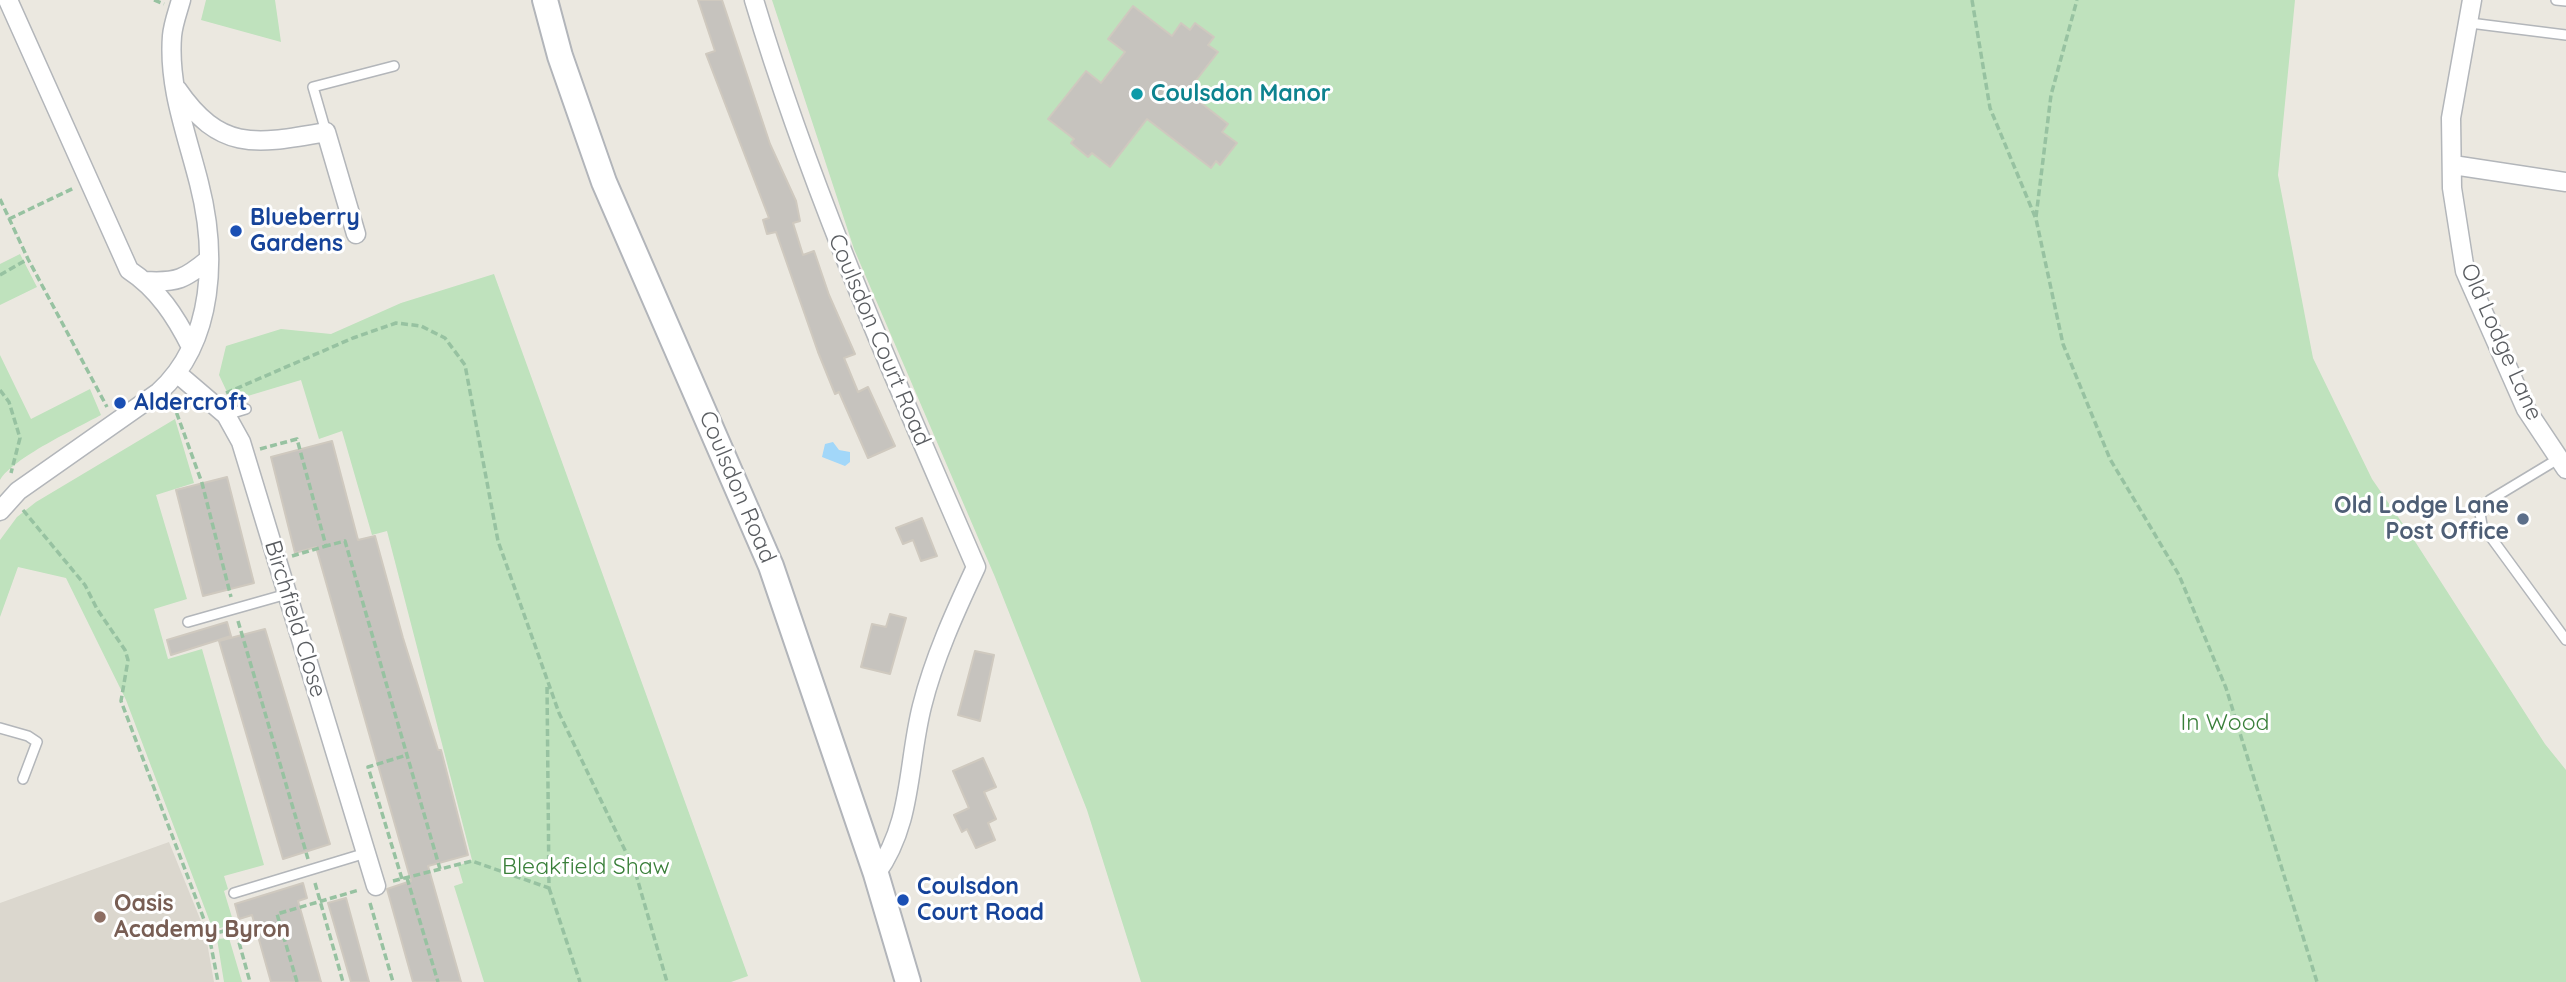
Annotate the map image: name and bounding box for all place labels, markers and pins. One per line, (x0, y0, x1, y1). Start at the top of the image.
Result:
place label: Coulsdon Manor (1151, 80, 1331, 108)
marker: Coulsdon Manor (1129, 86, 1145, 102)
place label: Blueberry Gardens (250, 204, 360, 258)
marker: Blueberry Gardens (228, 223, 244, 239)
place label: Aldercroft (134, 389, 247, 417)
marker: Aldercroft (112, 395, 128, 411)
place label: Old Lodge Lane Post Office (2334, 492, 2509, 546)
marker: Old Lodge Lane Post Office (2515, 511, 2531, 527)
place label: Coulsdon Court Road (917, 873, 1044, 927)
place label: Oasis Academy Byron (114, 890, 290, 944)
marker: Coulsdon Court Road (895, 892, 911, 908)
marker: Oasis Academy Byron (92, 909, 108, 925)

